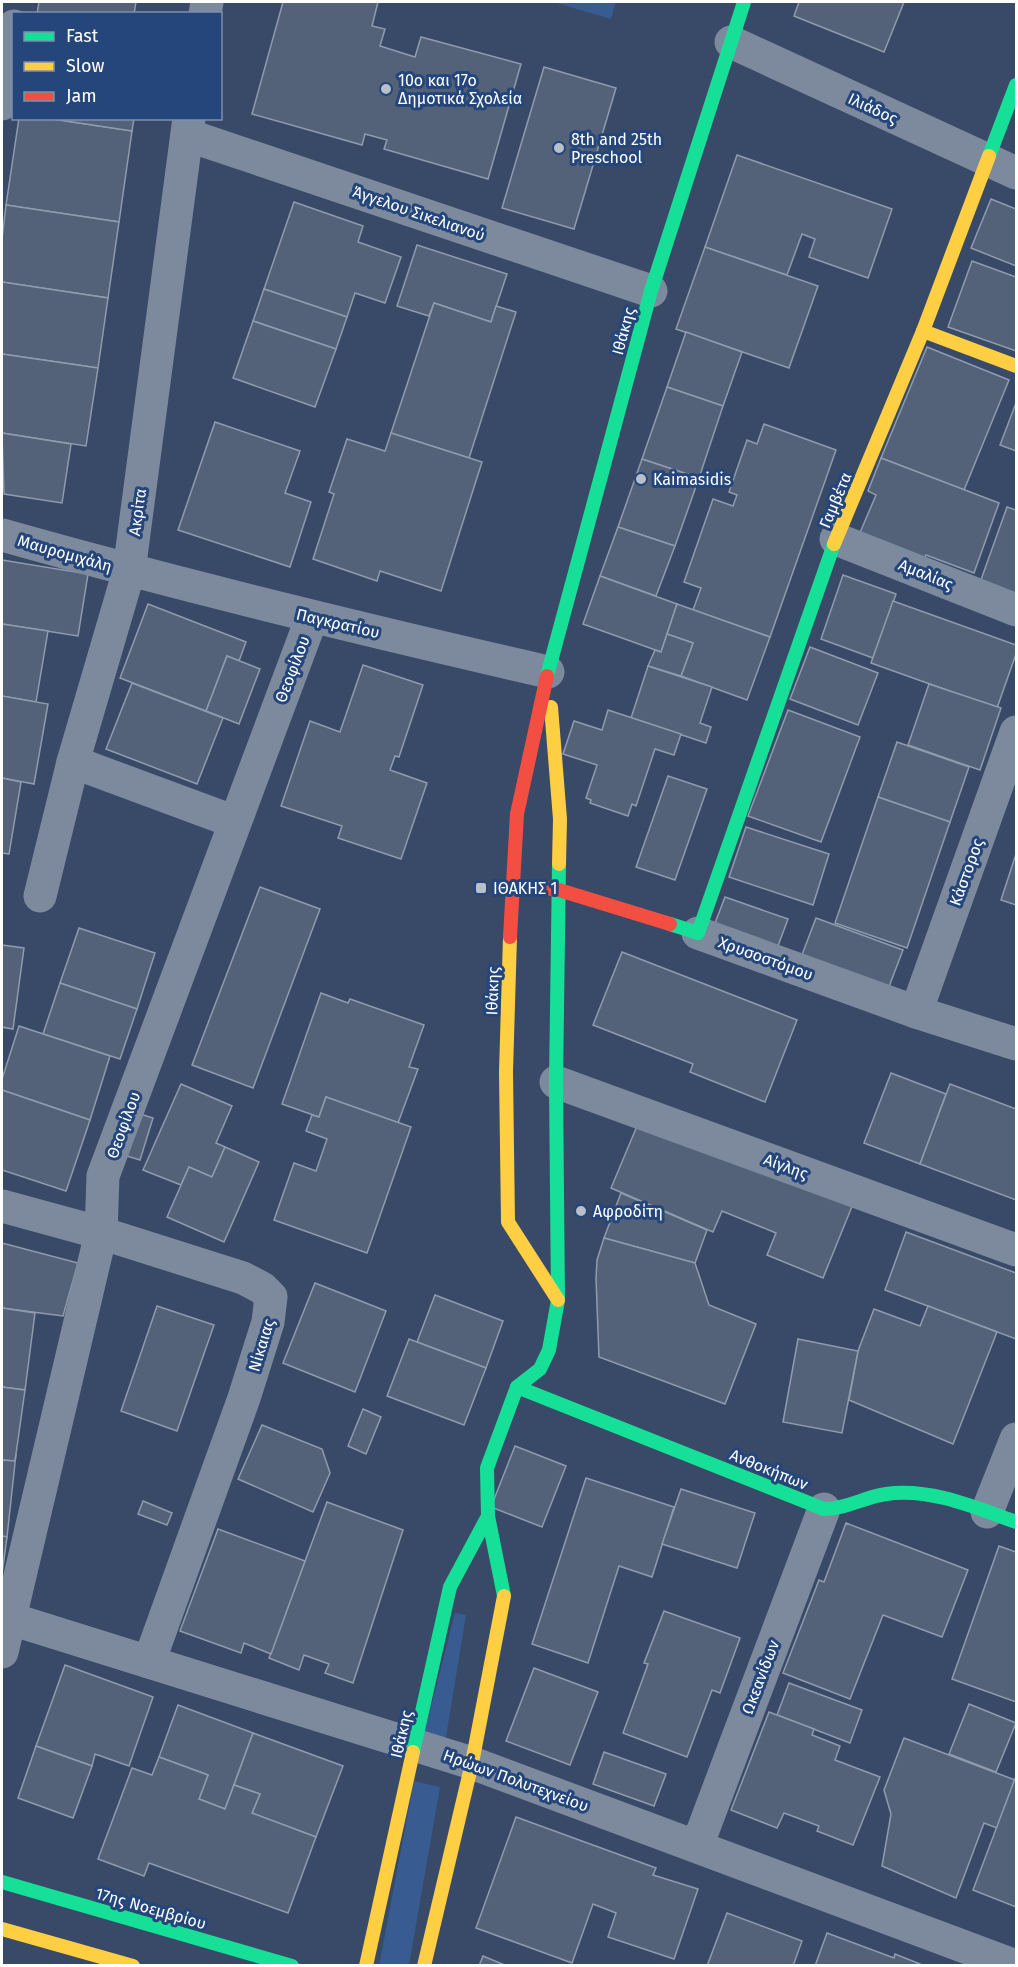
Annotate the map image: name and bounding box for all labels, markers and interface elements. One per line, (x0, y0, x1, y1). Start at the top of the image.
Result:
legend (12, 12, 222, 120)
text: Fast (66, 25, 99, 47)
text: Slow (66, 55, 105, 77)
place label: 10ο και 17ο Δημοτικά Σχολεία (398, 71, 522, 108)
marker: 10ο και 17ο Δημοτικά Σχολεία (379, 82, 393, 96)
text: Jam (66, 85, 97, 107)
street label: Ιλιάδος (845, 89, 901, 128)
place label: 8th and 25th Preschool (571, 130, 662, 167)
marker: 8th and 25th Preschool (552, 141, 566, 155)
street label: Άγγελου Σικελιανού (350, 182, 488, 245)
street label: Ιθάκης (608, 305, 639, 357)
street label: Γαμβέτα (815, 469, 856, 531)
place label: Kaimasidis (653, 470, 731, 489)
marker: Kaimasidis (634, 472, 648, 486)
street label: Ακρίτα (125, 487, 150, 537)
street label: Μαυρομιχάλη (16, 531, 114, 576)
street label: Αμαλίας (896, 555, 956, 594)
street label: Παγκρατίου (294, 605, 382, 642)
street label: Θεοφίλου (271, 633, 314, 705)
street label: Κάστορος (946, 835, 988, 908)
place label: ΙΘΑΚΗΣ 1 (493, 879, 557, 898)
marker: ΙΘΑΚΗΣ 1 (474, 881, 488, 895)
street label: Χρυσοστόμου (716, 933, 816, 984)
street label: Ιθάκης (482, 966, 503, 1016)
street label: Θεοφίλου (103, 1089, 144, 1161)
street label: Αίγλης (761, 1150, 811, 1183)
place label: Αφροδίτη (593, 1202, 663, 1221)
marker: Αφροδίτη (574, 1204, 588, 1218)
street label: Νίκαιας (244, 1316, 279, 1374)
street label: Ανθοκήπων (727, 1445, 811, 1494)
street label: Ωκεανίδων (738, 1637, 783, 1717)
street label: Ιθάκης (387, 1708, 416, 1760)
street label: Ηρώων Πολυτεχνείου (441, 1745, 591, 1816)
street label: 17ης Νοεμβρίου (93, 1884, 208, 1933)

